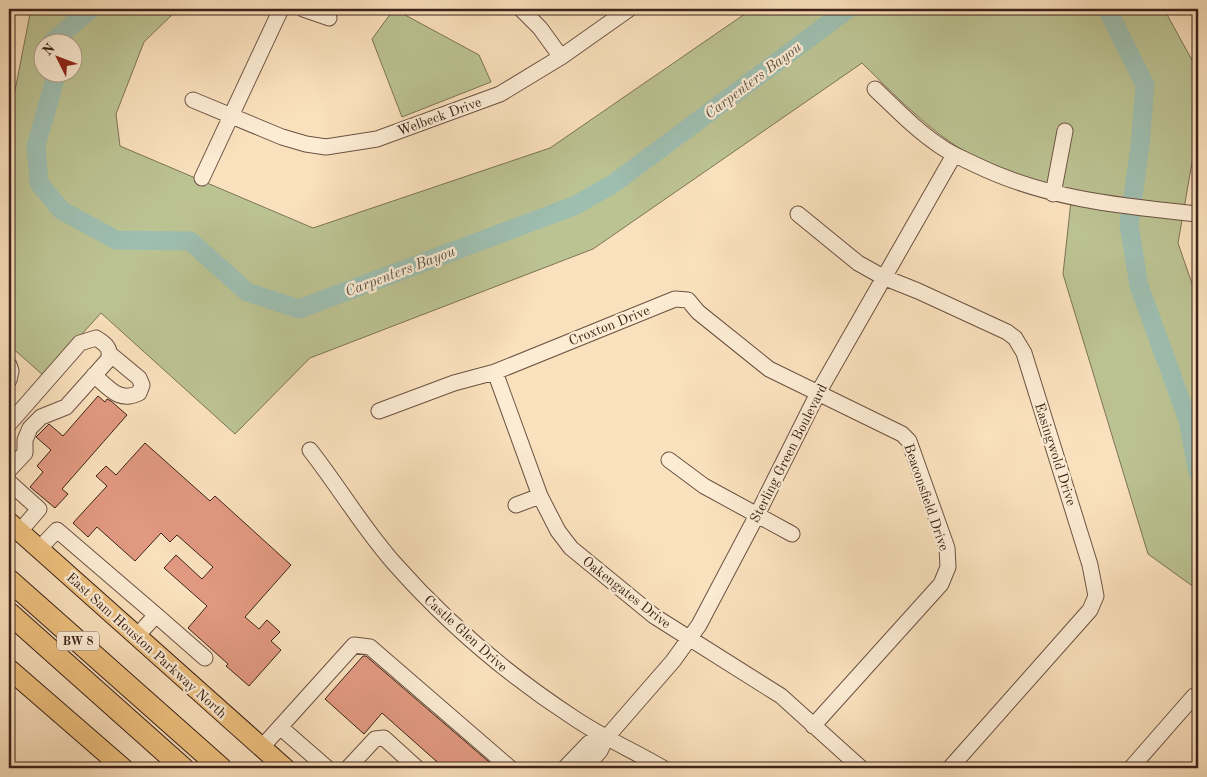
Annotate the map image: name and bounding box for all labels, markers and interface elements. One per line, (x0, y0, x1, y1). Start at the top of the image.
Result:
north arrow (32, 32, 82, 82)
water label: Carpenters Bayou (703, 40, 805, 122)
text: N (40, 41, 58, 59)
street label: Welbeck Drive (395, 95, 483, 139)
water label: Carpenters Bayou (343, 244, 458, 300)
street label: Croxton Drive (567, 303, 652, 349)
street label: Sterling Green Boulevard (748, 382, 830, 525)
street label: Easingwold Drive (1032, 401, 1078, 508)
street label: Beaconsfield Drive (901, 442, 951, 553)
street label: Oakengates Drive (580, 554, 673, 631)
street label: East Sam Houston Parkway North (64, 570, 229, 722)
street label: Castle Glen Drive (421, 593, 510, 675)
road number: BW 8 (57, 631, 99, 650)

